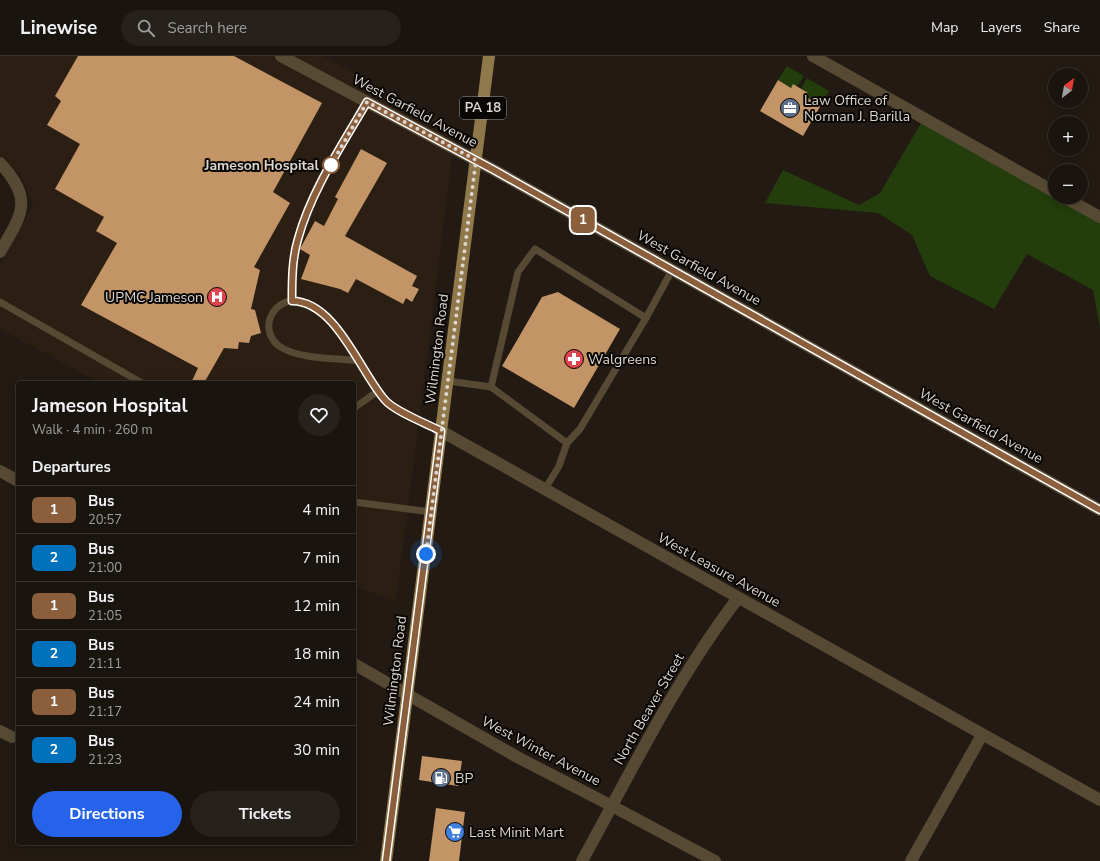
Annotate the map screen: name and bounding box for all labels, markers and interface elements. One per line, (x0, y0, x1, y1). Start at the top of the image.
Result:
search box (121, 10, 401, 46)
text: Linewise (20, 15, 97, 41)
icon: search (135, 17, 157, 39)
text: Search here (167, 18, 247, 38)
text: Map (931, 18, 958, 37)
text: Layers (980, 18, 1022, 37)
text: Share (1044, 18, 1080, 37)
north arrow (1048, 68, 1088, 108)
map controls (1048, 68, 1088, 204)
street label: West Garfield Avenue (349, 70, 481, 152)
place label: Law Office of Norman J. Barilla (804, 91, 910, 126)
road number: PA 18 (460, 97, 506, 119)
office icon: Law Office of Norman J. Barilla (779, 97, 801, 119)
button: + (1048, 116, 1088, 156)
place label: Jameson Hospital (203, 156, 320, 175)
marker: Jameson Hospital (322, 156, 340, 174)
button: − (1048, 164, 1088, 204)
line badge: 1 (570, 207, 596, 233)
text: 1 (579, 210, 587, 229)
street label: West Garfield Avenue (634, 226, 764, 310)
hospital icon: UPMC Jameson (206, 286, 228, 308)
place label: UPMC Jameson (105, 288, 203, 307)
street label: Wilmington Road (421, 293, 453, 405)
pharmacy icon: Walgreens (563, 348, 585, 370)
place label: Walgreens (588, 350, 657, 369)
street label: West Garfield Avenue (916, 384, 1046, 468)
text: Jameson Hospital (32, 393, 187, 419)
button: heart (298, 394, 340, 436)
text: Walk · 4 min · 260 m (32, 421, 153, 439)
text: Departures (32, 457, 111, 477)
text: Bus (88, 491, 114, 511)
text: 1 (50, 500, 58, 519)
text: 4 min (302, 500, 340, 520)
text: 20:57 (88, 511, 122, 529)
street label: West Leasure Avenue (654, 528, 784, 612)
text: Bus (88, 539, 114, 559)
your location (416, 544, 436, 564)
text: 2 (50, 548, 58, 567)
text: 7 min (302, 548, 340, 568)
text: 21:00 (88, 559, 122, 577)
text: Bus (88, 587, 114, 607)
text: 1 (50, 596, 58, 615)
text: 12 min (293, 596, 340, 616)
text: 21:05 (88, 607, 122, 625)
street label: Wilmington Road (379, 615, 411, 727)
text: Bus (88, 635, 114, 655)
text: 2 (50, 644, 58, 663)
text: 18 min (293, 644, 340, 664)
street label: North Beaver Street (609, 650, 689, 768)
text: 21:11 (88, 655, 122, 673)
text: Bus (88, 683, 114, 703)
text: 1 (50, 692, 58, 711)
text: 24 min (293, 692, 340, 712)
text: 21:17 (88, 703, 122, 721)
street label: West Winter Avenue (478, 712, 604, 790)
text: Bus (88, 731, 114, 751)
text: 2 (50, 740, 58, 759)
text: 30 min (293, 740, 340, 760)
text: 21:23 (88, 751, 122, 769)
fuel station icon: BP (430, 767, 452, 789)
place label: BP (455, 769, 473, 788)
button: Directions (32, 791, 182, 837)
button: Tickets (190, 791, 340, 837)
supermarket icon: Last Minit Mart (444, 821, 466, 843)
place label: Last Minit Mart (469, 823, 564, 842)

